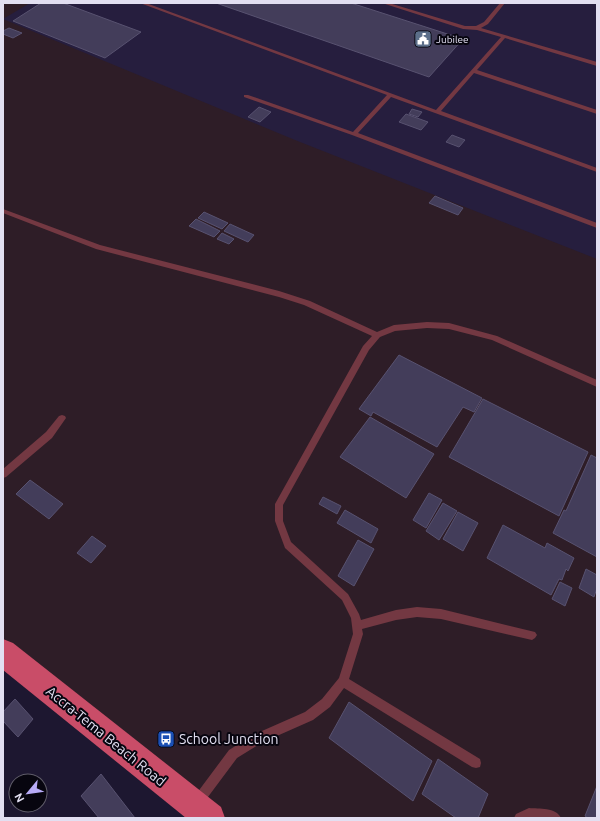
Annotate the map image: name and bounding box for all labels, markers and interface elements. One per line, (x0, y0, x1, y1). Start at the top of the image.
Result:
public building icon: Jubilee (413, 29, 433, 49)
place label: Jubilee (436, 34, 469, 45)
street label: Accra-Tema Beach Road (43, 683, 169, 789)
bus stop icon: School Junction (156, 729, 176, 749)
place label: School Junction (179, 731, 279, 747)
north arrow (8, 773, 48, 813)
text: N (12, 791, 26, 804)

